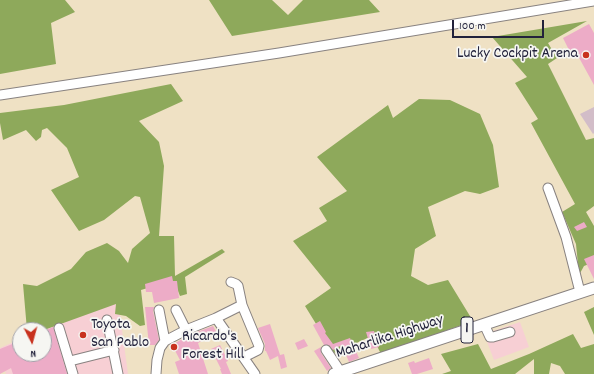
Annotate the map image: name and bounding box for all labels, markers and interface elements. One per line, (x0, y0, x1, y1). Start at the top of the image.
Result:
scale bar (454, 12, 546, 38)
text: 100 m (459, 18, 486, 35)
place label: Lucky Cockpit Arena (457, 45, 578, 65)
marker: Lucky Cockpit Arena (581, 50, 591, 60)
street label: Maharlika Highway (334, 312, 446, 364)
place label: Toyota San Pablo (91, 316, 149, 354)
road number: 1 (461, 317, 473, 343)
north arrow (12, 322, 52, 362)
place label: Ricardo's Forest Hill (182, 328, 244, 366)
marker: Toyota San Pablo (78, 330, 88, 340)
marker: Ricardo's Forest Hill (169, 342, 179, 352)
text: N (30, 345, 37, 361)

